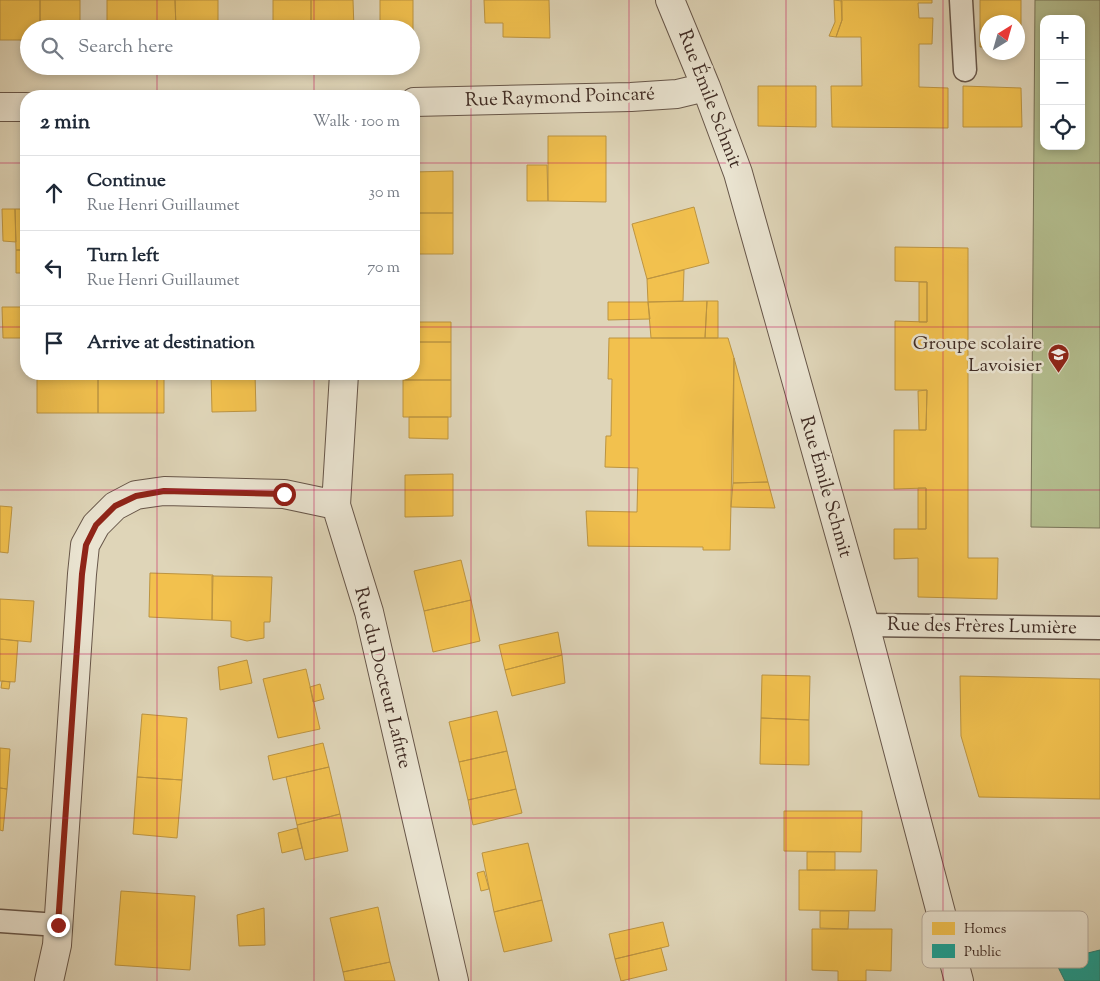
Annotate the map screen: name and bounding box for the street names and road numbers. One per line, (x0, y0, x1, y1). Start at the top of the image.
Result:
street label: Rue Émile Schmit (670, 26, 748, 172)
street label: Rue Raymond Poincaré (465, 81, 656, 115)
street label: Rue Émile Schmit (792, 413, 858, 561)
street label: Rue du Docteur Lafitte (346, 584, 418, 772)
street label: Rue des Frères Lumière (887, 612, 1077, 642)

